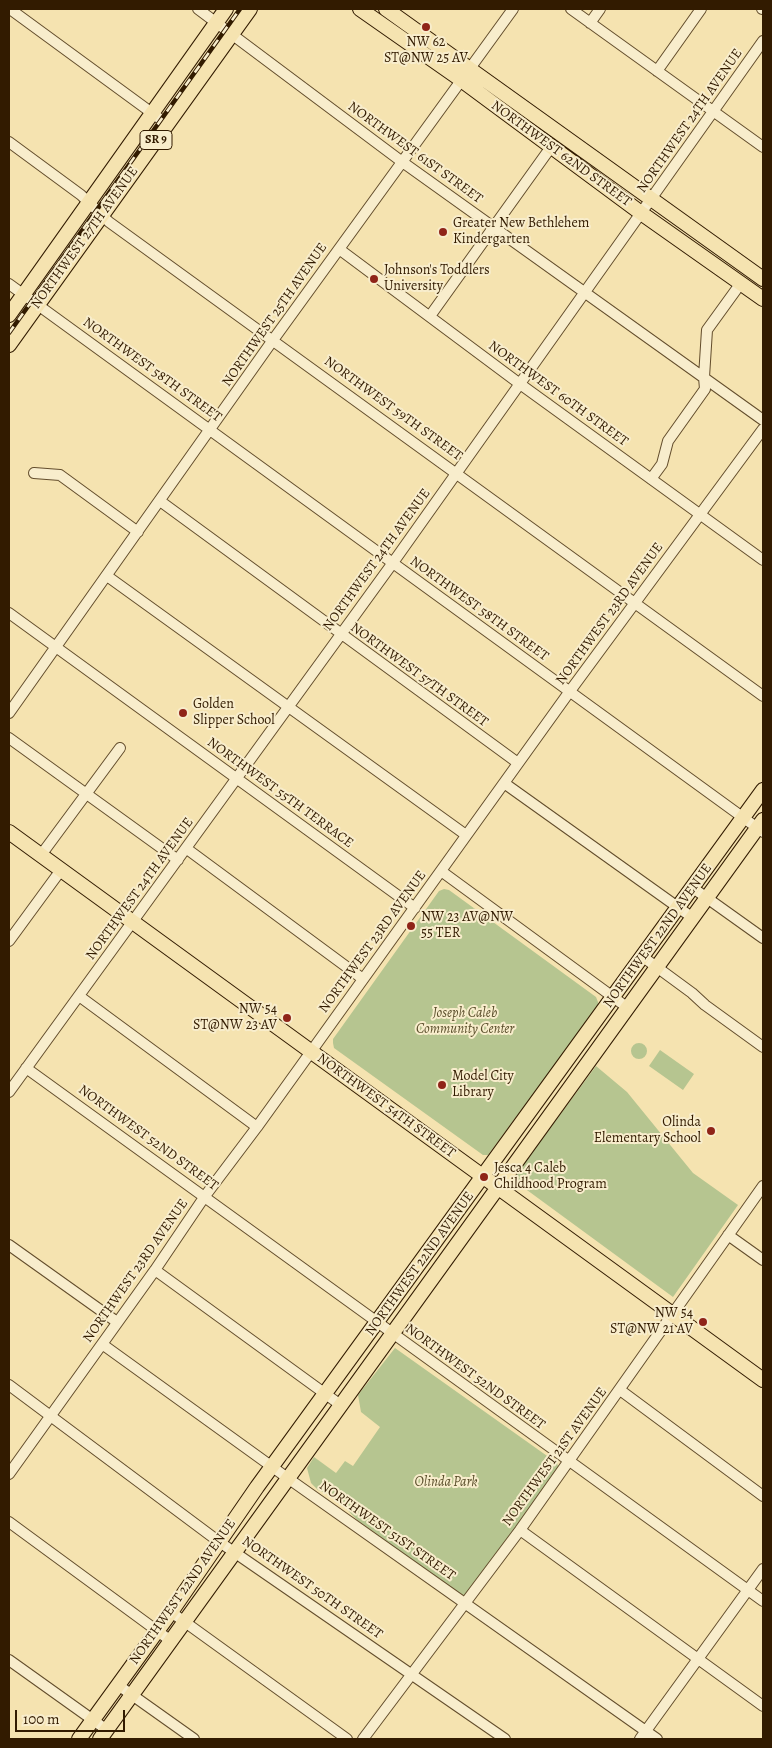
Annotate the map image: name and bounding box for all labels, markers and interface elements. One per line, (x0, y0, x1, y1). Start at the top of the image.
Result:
marker: NW 62 ST@NW 25 AV (420, 21, 432, 33)
place label: NW 62 ST@NW 25 AV (384, 35, 468, 68)
street label: NORTHWEST 24TH AVENUE (634, 46, 746, 196)
street label: NORTHWEST 62ND STREET (488, 97, 634, 211)
street label: NORTHWEST 61ST STREET (344, 98, 486, 208)
road number: SR 9 (140, 130, 172, 150)
street label: NORTHWEST 27TH AVENUE (28, 164, 142, 312)
place label: Greater New Bethlehem Kindergarten (453, 216, 589, 248)
marker: Greater New Bethlehem Kindergarten (437, 226, 449, 238)
street label: NORTHWEST 25TH AVENUE (219, 240, 331, 390)
place label: Johnson's Toddlers University (384, 263, 490, 296)
marker: Johnson's Toddlers University (368, 273, 380, 285)
street label: NORTHWEST 58TH STREET (79, 314, 225, 426)
street label: NORTHWEST 60TH STREET (485, 338, 631, 450)
street label: NORTHWEST 59TH STREET (321, 353, 465, 465)
street label: NORTHWEST 24TH AVENUE (320, 486, 434, 634)
street label: NORTHWEST 23RD AVENUE (553, 540, 667, 688)
street label: NORTHWEST 58TH STREET (406, 553, 552, 665)
street label: NORTHWEST 57TH STREET (347, 619, 491, 731)
place label: Golden Slipper School (193, 697, 275, 730)
marker: Golden Slipper School (177, 707, 189, 719)
street label: NORTHWEST 55TH TERRACE (204, 734, 356, 852)
street label: NORTHWEST 24TH AVENUE (83, 815, 197, 963)
street label: NORTHWEST 22ND AVENUE (600, 861, 716, 1011)
street label: NORTHWEST 23RD AVENUE (316, 868, 430, 1016)
place label: NW 23 AV@NW 55 TER (421, 910, 513, 942)
marker: NW 23 AV@NW 55 TER (405, 920, 417, 932)
place label: NW 54 ST@NW 23 AV (193, 1002, 277, 1034)
park label: Joseph Caleb Community Center (416, 1006, 514, 1038)
marker: NW 54 ST@NW 23 AV (281, 1012, 293, 1024)
street label: NORTHWEST 54TH STREET (314, 1050, 458, 1162)
place label: Model City Library (452, 1069, 514, 1102)
marker: Model City Library (436, 1079, 448, 1091)
street label: NORTHWEST 52ND STREET (75, 1082, 221, 1194)
place label: Olinda Elementary School (594, 1115, 701, 1148)
marker: Olinda Elementary School (705, 1125, 717, 1137)
place label: Jesca 4 Caleb Childhood Program (494, 1161, 607, 1194)
marker: Jesca 4 Caleb Childhood Program (478, 1171, 490, 1183)
street label: NORTHWEST 22ND AVENUE (362, 1189, 478, 1339)
street label: NORTHWEST 23RD AVENUE (80, 1196, 192, 1346)
place label: NW 54 ST@NW 21 AV (610, 1306, 693, 1338)
marker: NW 54 ST@NW 21 AV (697, 1316, 709, 1328)
street label: NORTHWEST 52ND STREET (402, 1321, 548, 1433)
street label: NORTHWEST 21ST AVENUE (499, 1384, 611, 1530)
park label: Olinda Park (414, 1475, 478, 1491)
street label: NORTHWEST 51ST STREET (316, 1478, 458, 1584)
street label: NORTHWEST 22ND AVENUE (126, 1516, 240, 1668)
street label: NORTHWEST 50TH STREET (238, 1533, 386, 1643)
scale bar (18, 1700, 128, 1732)
text: 100 m (23, 1709, 60, 1729)

